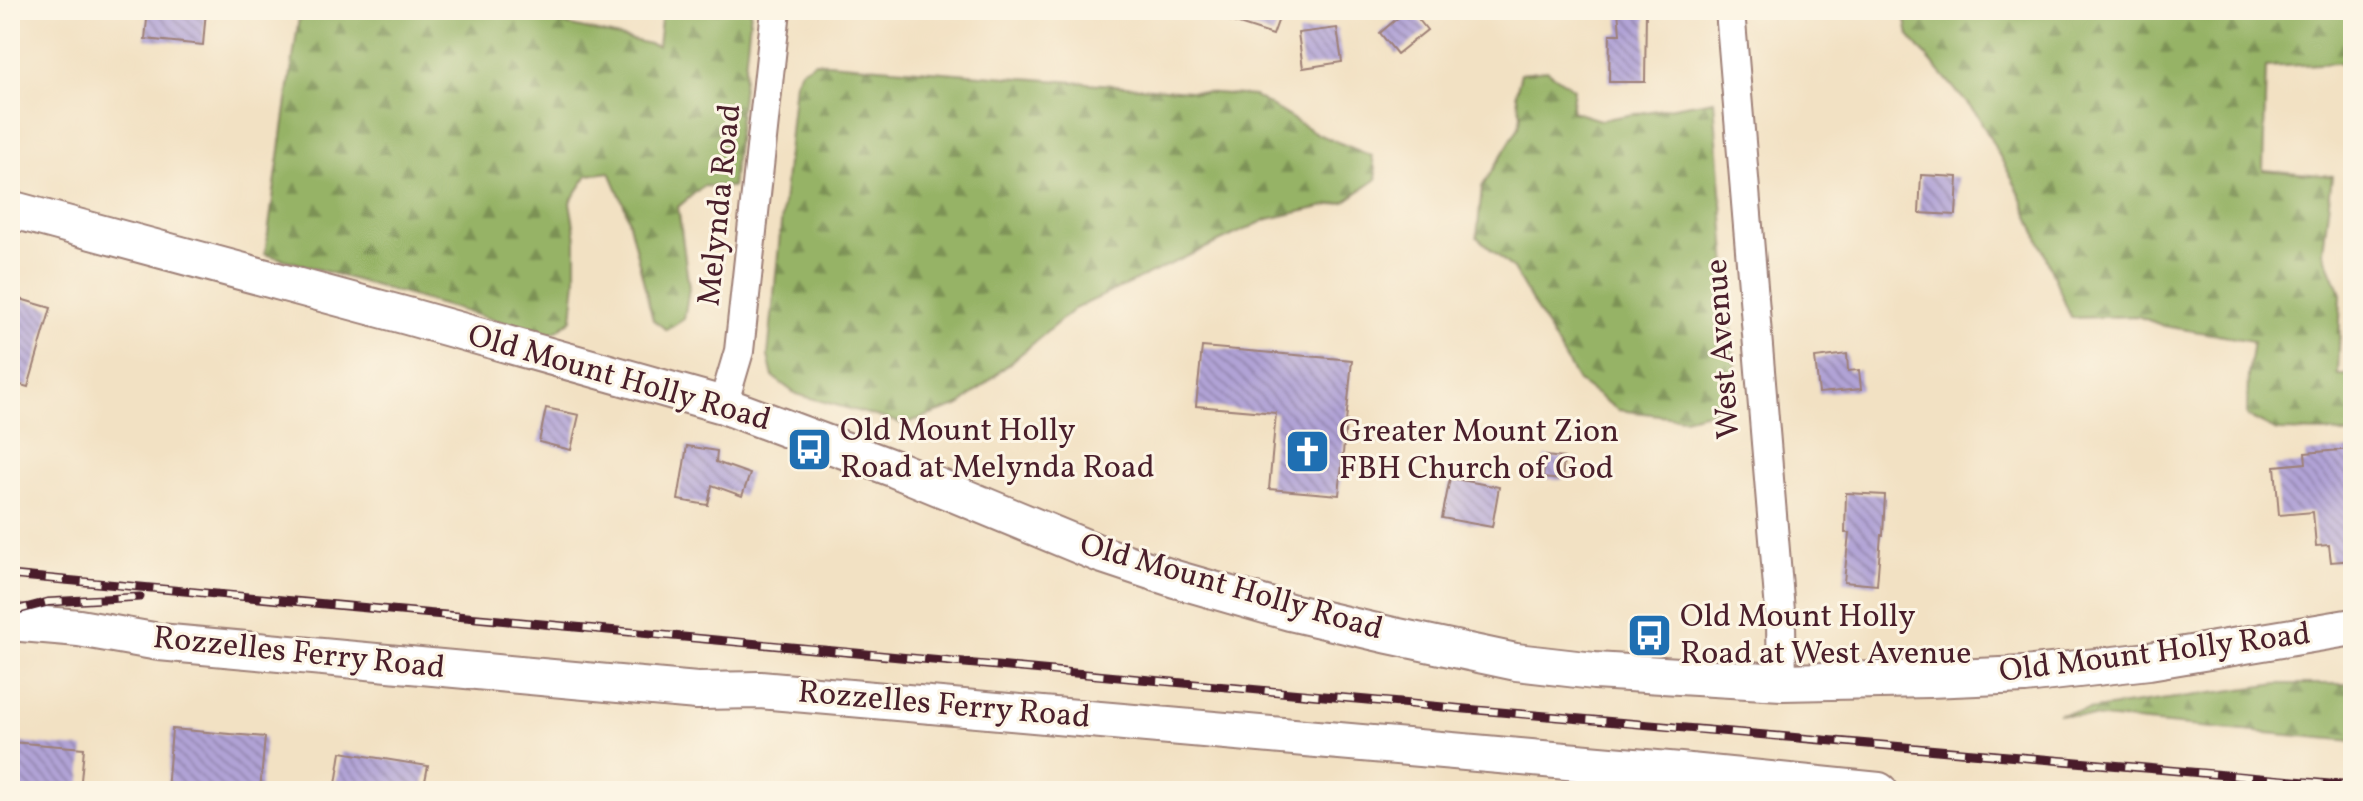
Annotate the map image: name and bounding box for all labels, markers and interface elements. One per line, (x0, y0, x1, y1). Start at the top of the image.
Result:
street label: Melynda Road (689, 102, 753, 308)
street label: West Avenue (1696, 257, 1752, 441)
street label: Old Mount Holly Road (462, 315, 776, 443)
place label: Old Mount Holly Road at Melynda Road (840, 410, 1155, 491)
place label: Greater Mount Zion FBH Church of God (1339, 411, 1619, 492)
bus stop icon: Old Mount Holly Road at Melynda Road (785, 426, 833, 474)
church icon: Greater Mount Zion FBH Church of God (1284, 427, 1332, 475)
street label: Old Mount Holly Road (1074, 524, 1388, 652)
place label: Old Mount Holly Road at West Avenue (1680, 596, 1972, 677)
bus stop icon: Old Mount Holly Road at West Avenue (1625, 612, 1673, 660)
street label: Old Mount Holly Road (1997, 613, 2313, 695)
street label: Rozzelles Ferry Road (151, 617, 447, 691)
street label: Rozzelles Ferry Road (796, 671, 1092, 741)

